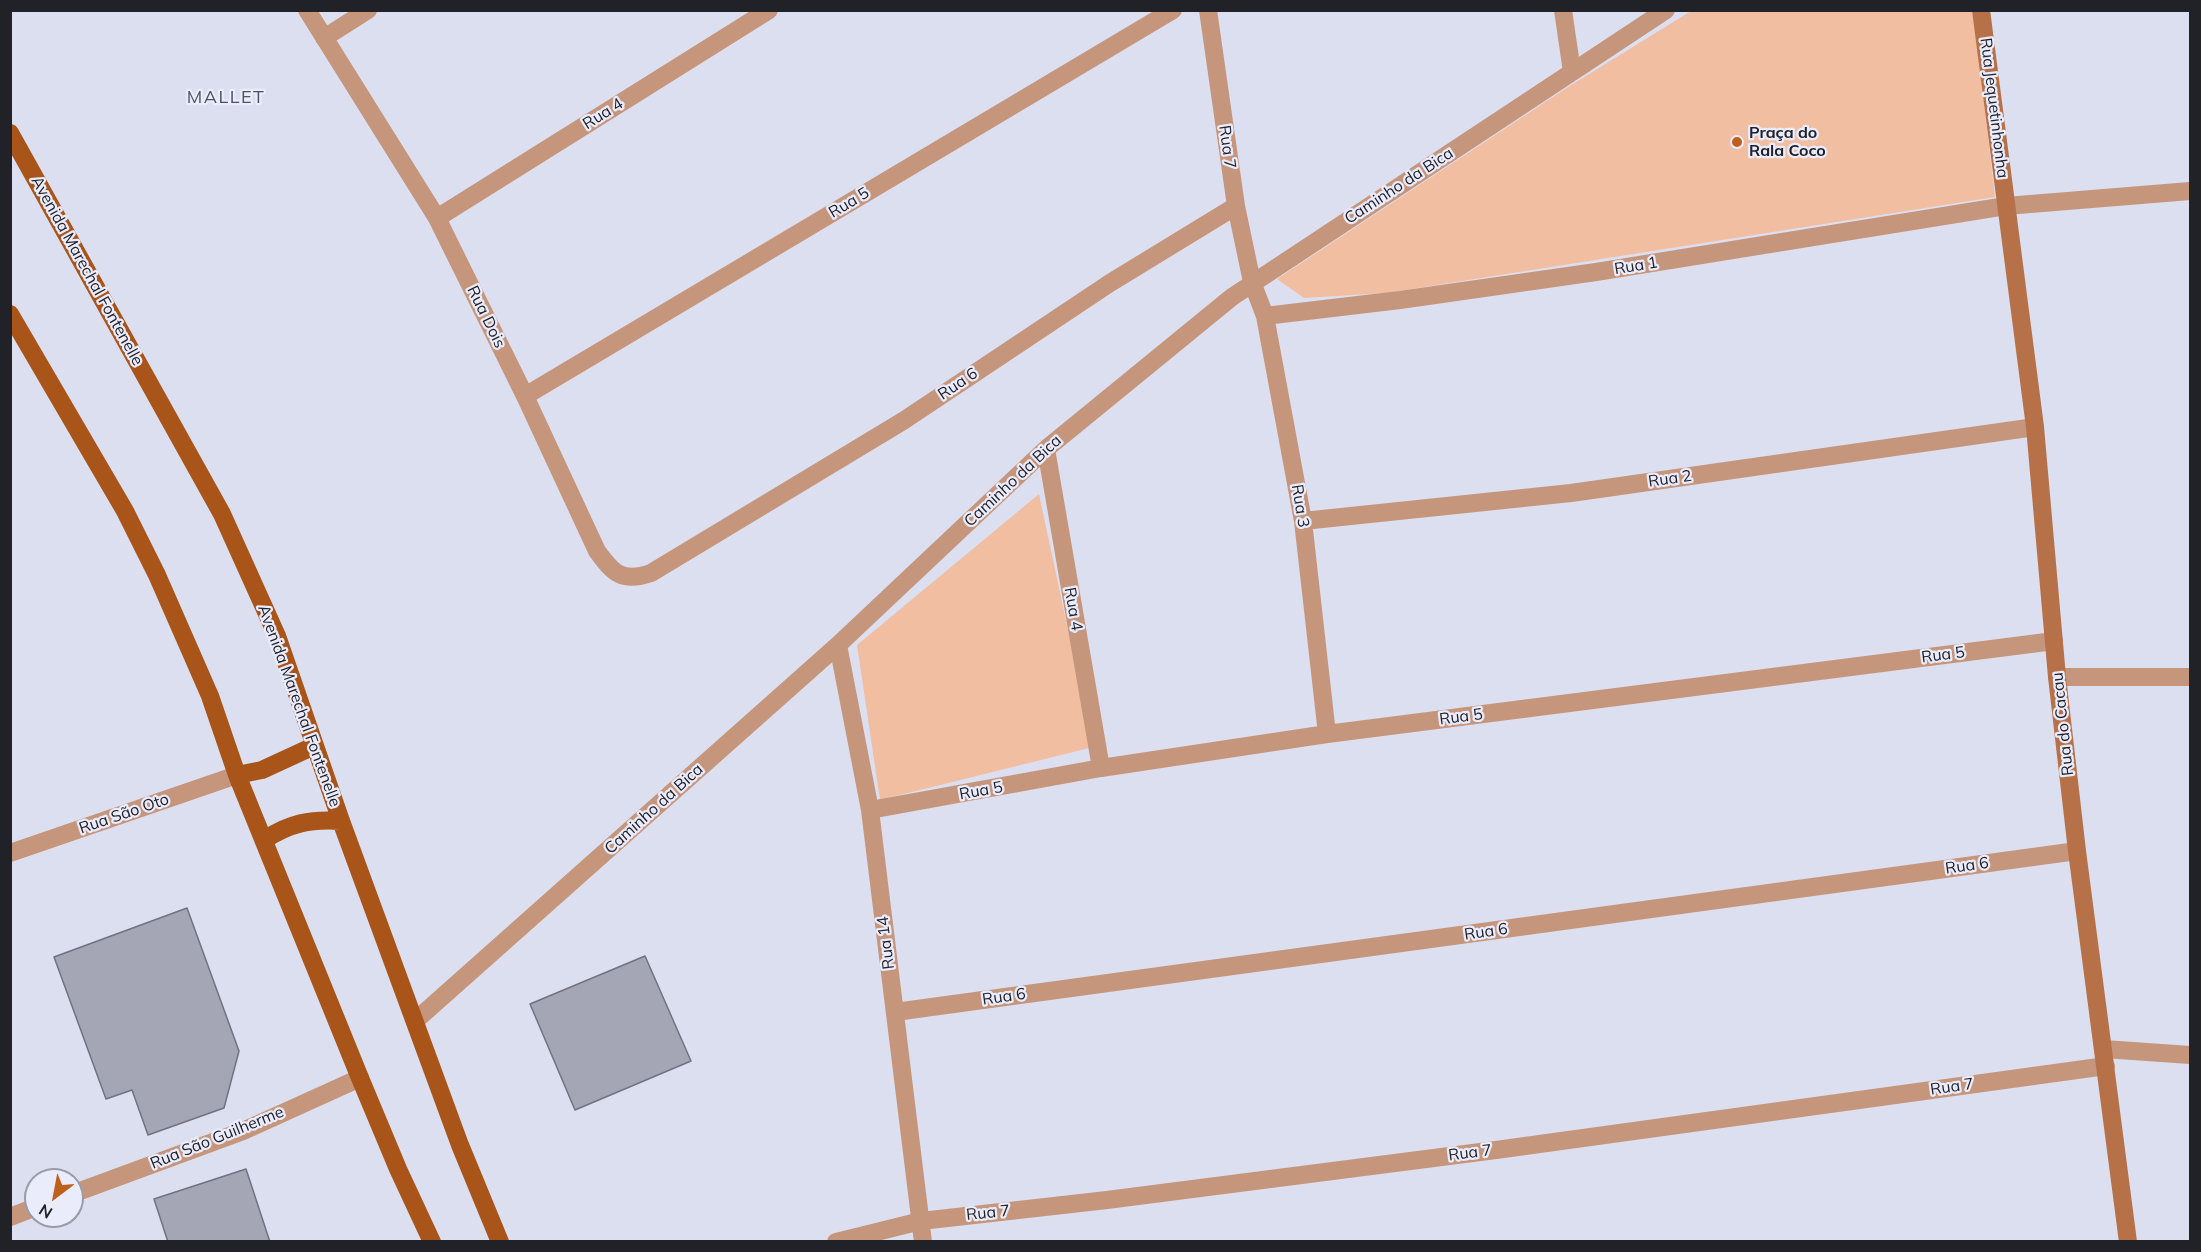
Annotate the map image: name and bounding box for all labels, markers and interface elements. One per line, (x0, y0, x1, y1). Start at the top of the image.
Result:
street label: Rua Jequetinhonha (1976, 37, 2012, 179)
district label: MALLET (187, 87, 265, 109)
street label: Rua 4 (579, 94, 627, 134)
place label: Praça do Rala Coco (1749, 123, 1826, 161)
street label: Rua 7 (1214, 124, 1240, 170)
marker: Praça do Rala Coco (1730, 135, 1744, 149)
street label: Caminho da Bica (1341, 144, 1457, 228)
street label: Avenida Marechal Fontenelle (27, 173, 147, 369)
street label: Rua 5 (825, 184, 873, 222)
street label: Rua 1 (1613, 253, 1659, 279)
street label: Rua Dois (463, 283, 509, 351)
street label: Rua 6 (935, 364, 981, 404)
street label: Caminho da Bica (960, 431, 1066, 531)
street label: Rua 2 (1647, 466, 1693, 492)
street label: Rua 3 (1287, 483, 1313, 529)
street label: Rua 4 (1060, 586, 1086, 632)
street label: Avenida Marechal Fontenelle (253, 602, 345, 810)
street label: Rua 5 (1920, 643, 1966, 667)
street label: Rua do Cacau (2048, 671, 2078, 777)
street label: Rua 5 (1438, 705, 1484, 729)
street label: Caminho da Bica (601, 760, 707, 858)
street label: Rua 5 (958, 778, 1004, 804)
street label: Rua São Oto (76, 790, 172, 838)
street label: Rua 6 (1944, 853, 1990, 879)
street label: Rua 14 (873, 915, 899, 971)
street label: Rua 6 (1463, 919, 1509, 945)
street label: Rua 6 (981, 984, 1027, 1010)
street label: Rua 7 (1929, 1074, 1975, 1100)
street label: Rua São Guilherme (148, 1102, 286, 1174)
street label: Rua 7 (1447, 1141, 1493, 1165)
north arrow (24, 1168, 84, 1228)
text: N (35, 1200, 56, 1223)
street label: Rua 7 (965, 1201, 1011, 1225)

